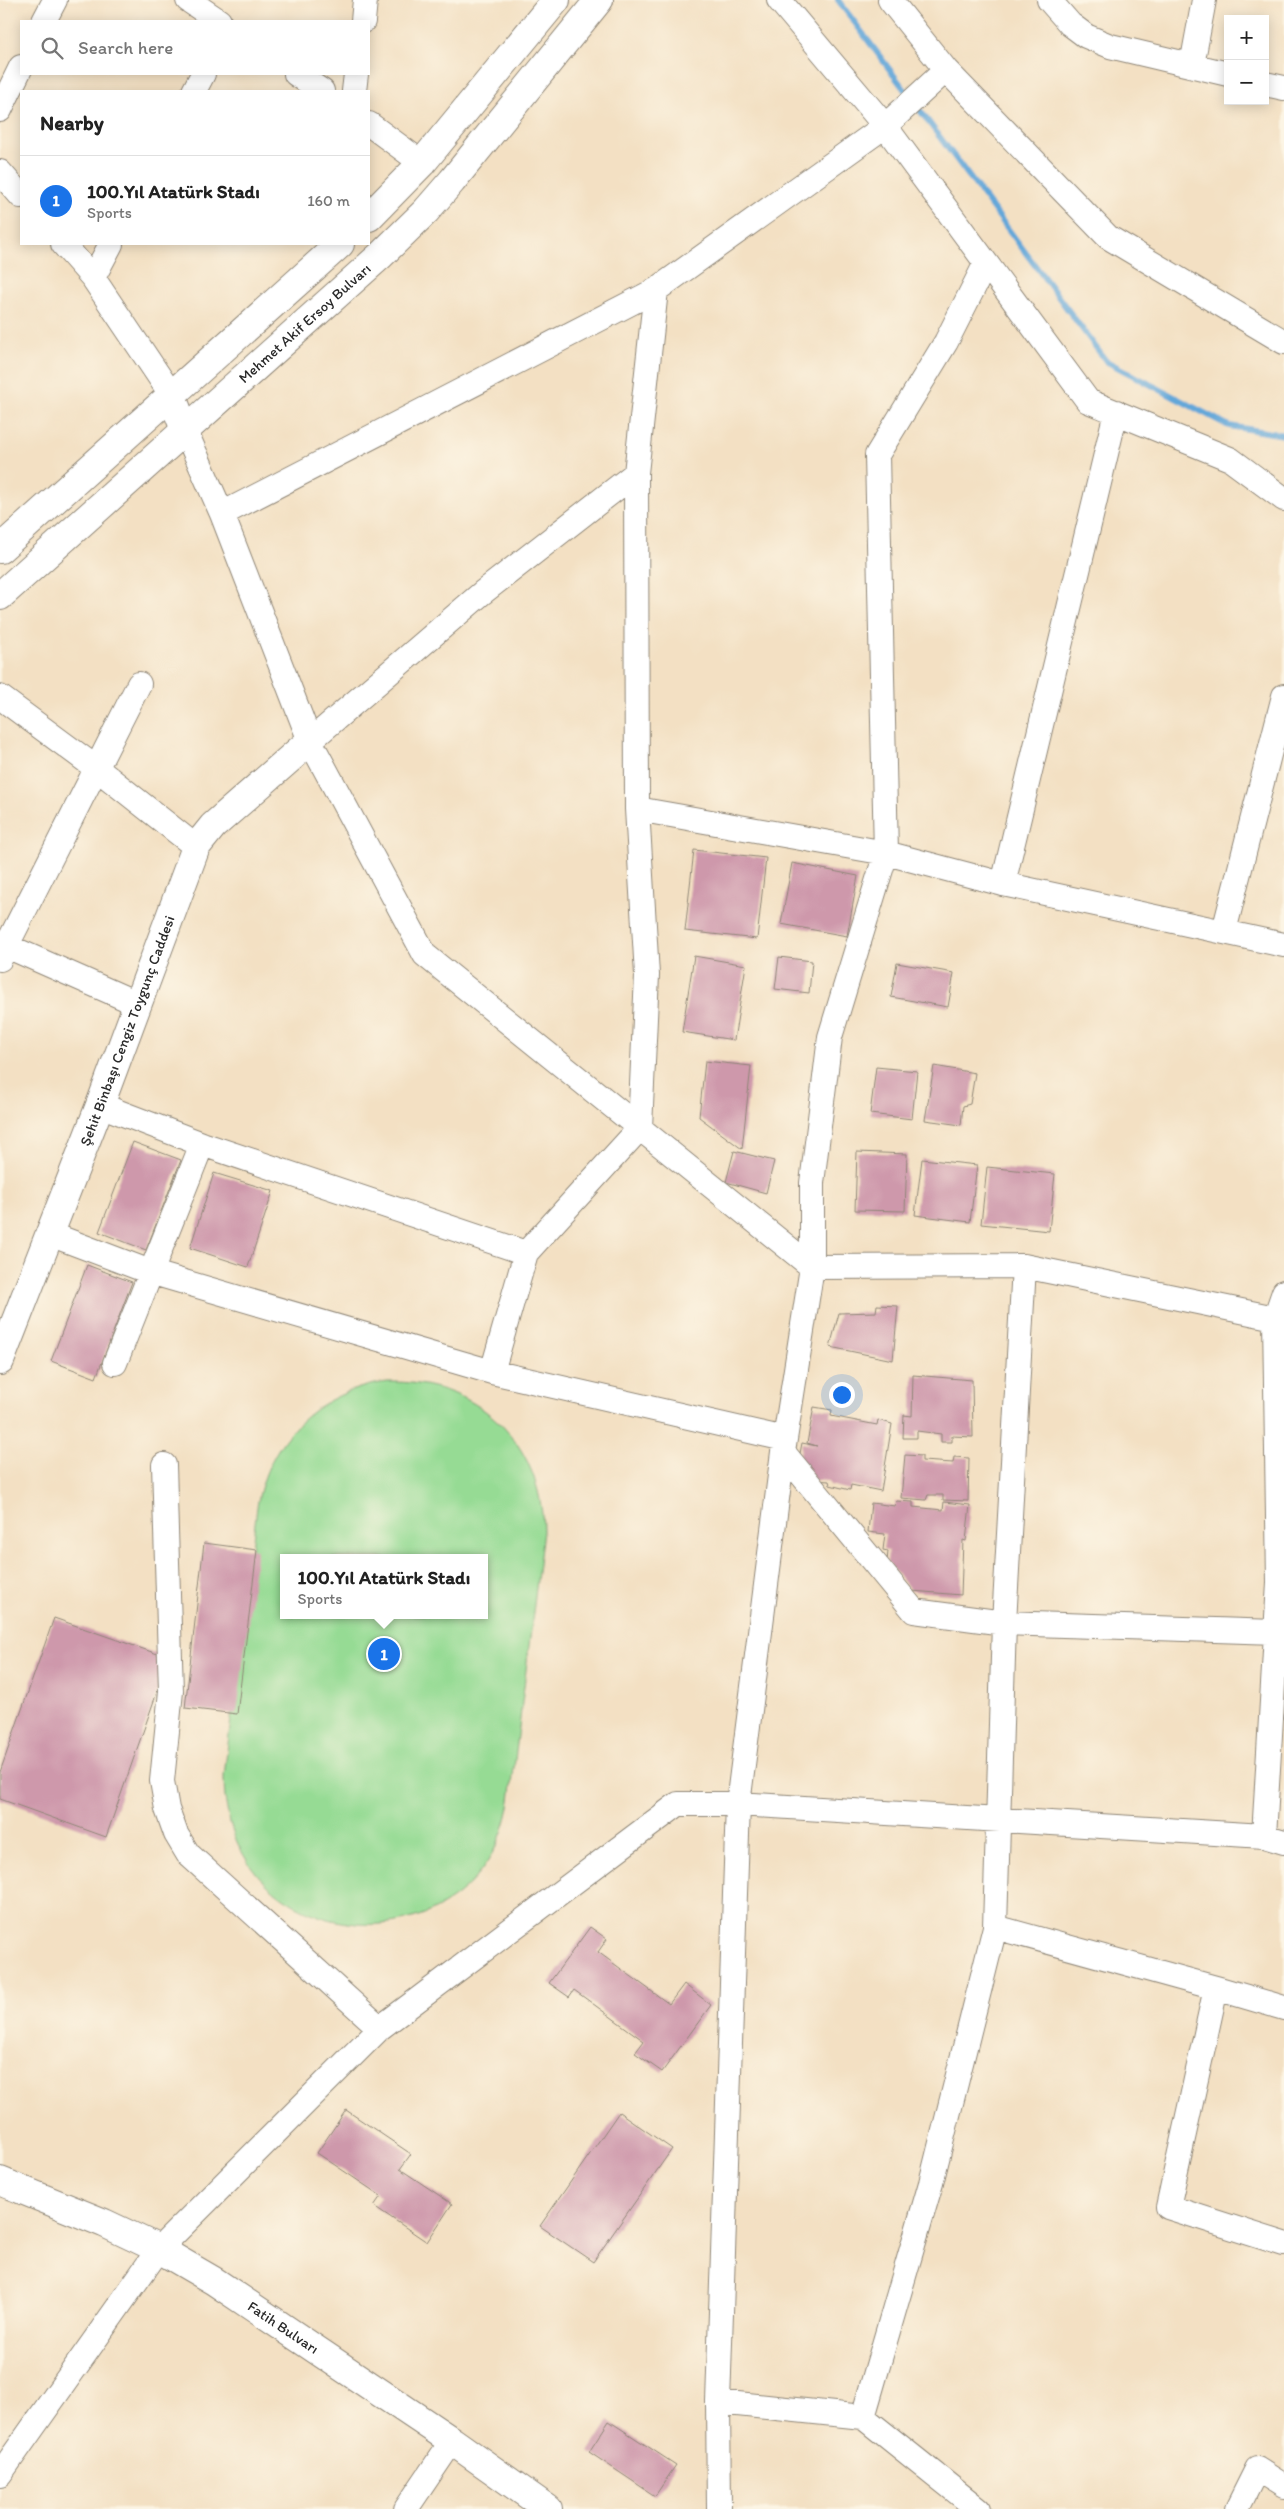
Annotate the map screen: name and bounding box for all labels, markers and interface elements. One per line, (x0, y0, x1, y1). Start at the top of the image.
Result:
map controls (1224, 15, 1269, 105)
button: + (1224, 15, 1269, 60)
search box (20, 20, 370, 75)
icon: search (38, 34, 66, 62)
text: Search here (78, 36, 173, 59)
button: − (1224, 60, 1269, 105)
text: Nearby (40, 110, 104, 135)
text: 100.Yıl Atatürk Stadı (87, 180, 260, 203)
text: 1 (52, 191, 60, 210)
text: 160 m (307, 191, 350, 210)
text: Sports (87, 203, 132, 222)
street label: Mehmet Akif Ersoy Bulvarı (235, 259, 375, 387)
street label: Şehit Binbaşı Cengiz Toygunç Caddesi (76, 913, 179, 1148)
your location (829, 1382, 855, 1408)
popup (280, 1554, 488, 1619)
text: 100.Yıl Atatürk Stadı (298, 1566, 470, 1589)
text: Sports (298, 1589, 342, 1608)
pin: 1 (368, 1635, 400, 1673)
street label: Fatih Bulvarı (244, 2297, 322, 2358)

